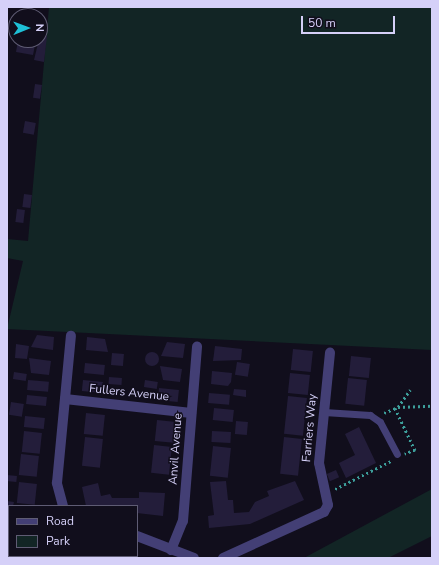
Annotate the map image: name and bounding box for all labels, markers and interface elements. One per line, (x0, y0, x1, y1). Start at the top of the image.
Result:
north arrow (8, 8, 48, 48)
scale bar (303, 8, 397, 34)
text: 50 m (308, 15, 336, 31)
text: N (32, 24, 47, 32)
street label: Fullers Avenue (88, 382, 170, 404)
street label: Farriers Way (300, 393, 320, 463)
street label: Anvil Avenue (166, 413, 186, 485)
legend (8, 505, 138, 557)
text: Road (46, 513, 74, 529)
text: Park (46, 533, 70, 549)

